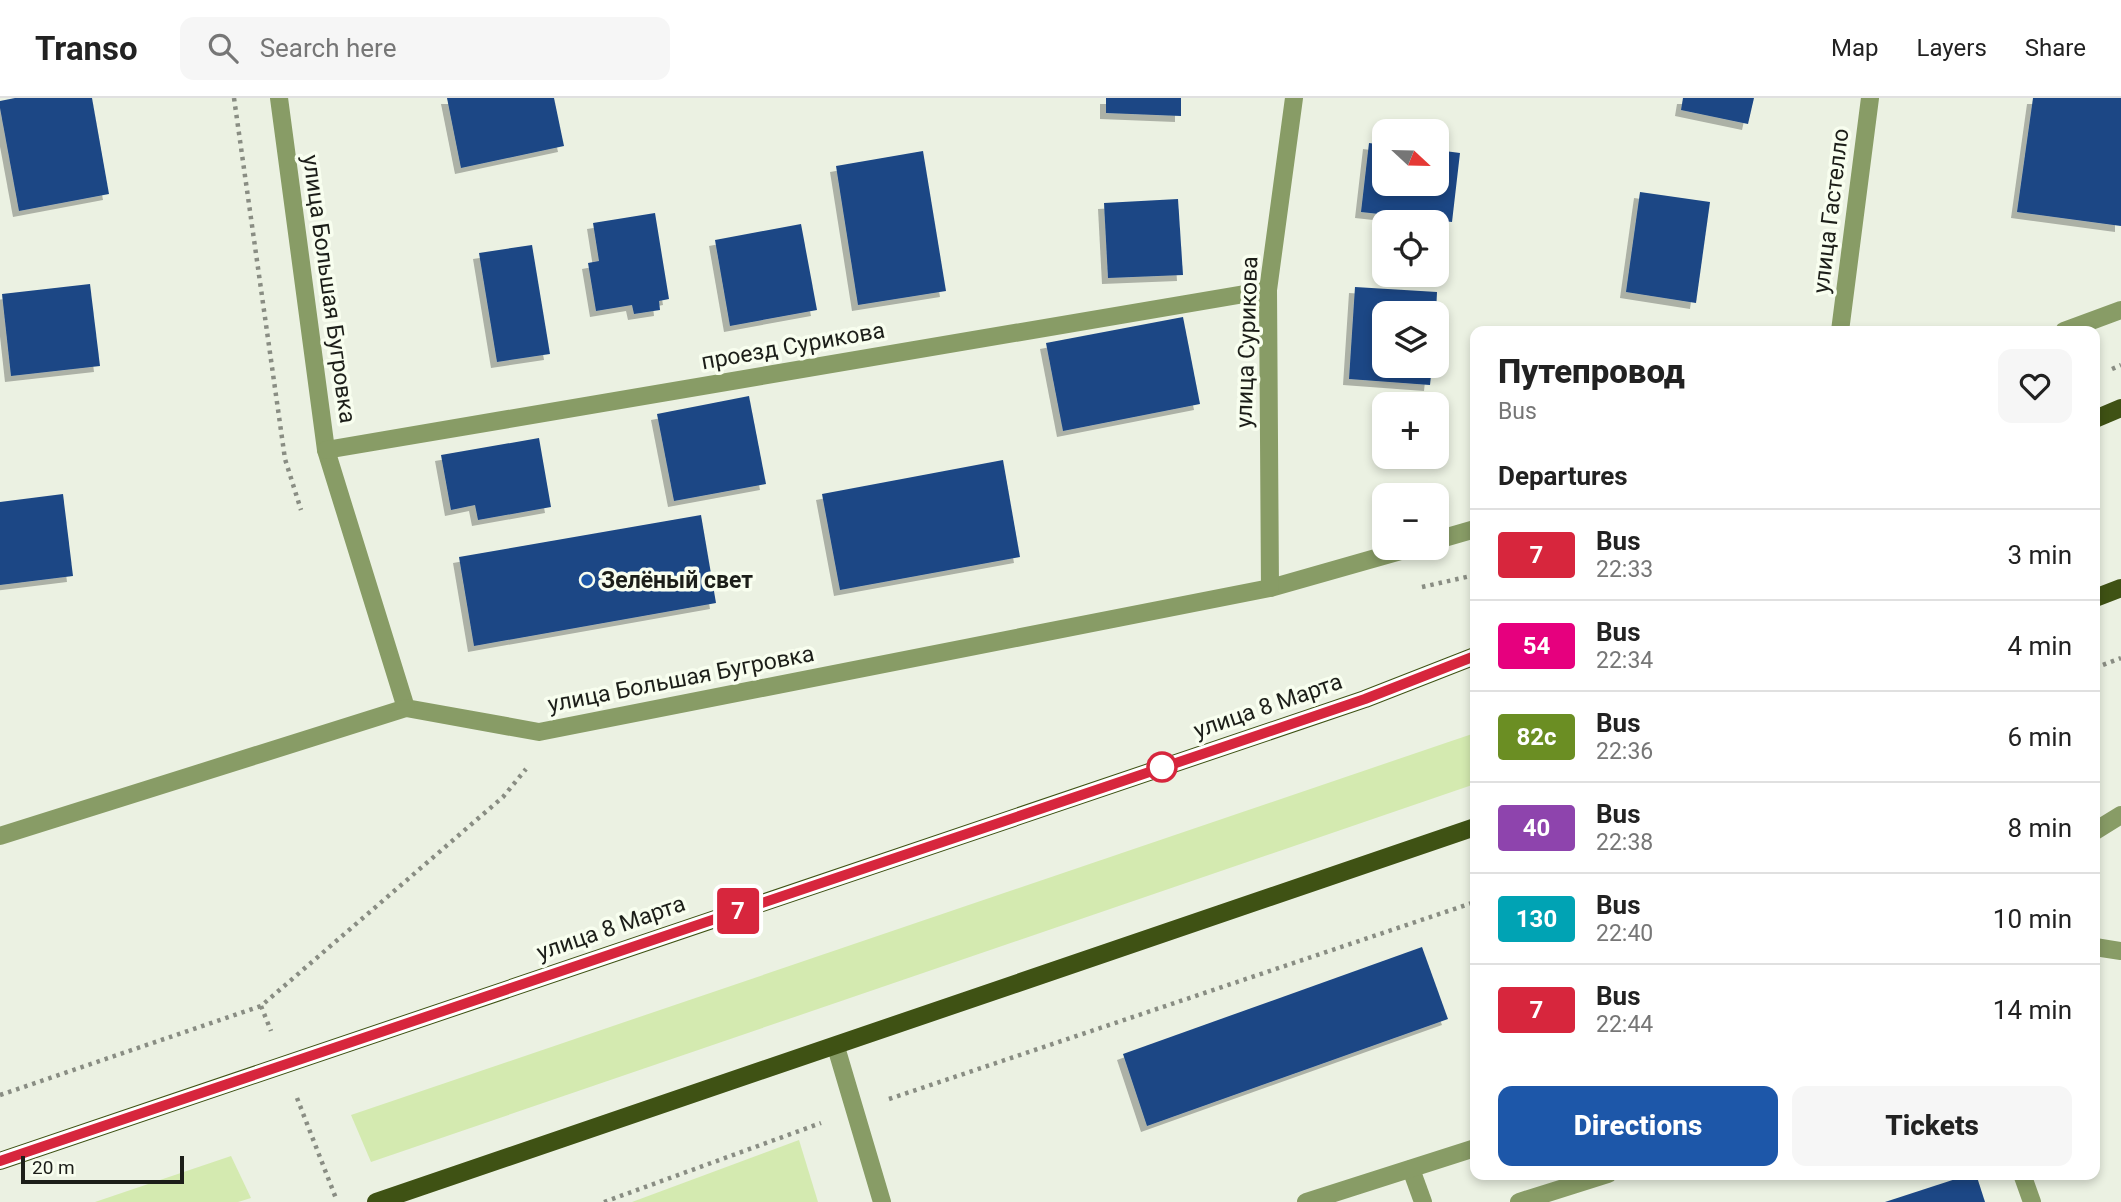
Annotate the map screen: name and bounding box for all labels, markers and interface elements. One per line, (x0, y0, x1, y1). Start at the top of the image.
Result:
search box (180, 17, 670, 80)
text: Transo (35, 29, 138, 68)
icon: search (204, 29, 242, 67)
text: Search here (260, 33, 396, 63)
text: Map (1831, 34, 1879, 62)
text: Layers (1917, 34, 1987, 62)
text: Share (2025, 34, 2086, 62)
north arrow (1372, 119, 1449, 196)
map controls (1372, 119, 1449, 560)
street label: улица Гастелло (1807, 127, 1855, 295)
street label: улица Большая Бугровка (297, 153, 361, 425)
button: locate (1372, 210, 1449, 287)
street label: улица Сурикова (1231, 256, 1263, 428)
button: layers (1372, 301, 1449, 378)
street label: проезд Сурикова (699, 317, 887, 375)
button: heart (1998, 349, 2072, 423)
text: Путепровод (1498, 352, 1685, 391)
button: + (1372, 392, 1449, 469)
text: Bus (1498, 398, 1537, 425)
text: Departures (1498, 461, 1628, 491)
button: − (1372, 483, 1449, 560)
text: Bus (1596, 526, 1641, 556)
text: 3 min (2007, 540, 2072, 570)
text: 7 (1530, 541, 1543, 569)
text: 22:33 (1596, 556, 1653, 583)
place label: Зелёный свет (601, 567, 753, 594)
marker: Зелёный свет (579, 572, 595, 588)
text: Bus (1596, 617, 1641, 647)
text: 4 min (2007, 631, 2072, 661)
text: 54 (1523, 632, 1550, 660)
street label: улица Большая Бугровка (546, 640, 816, 718)
text: 22:34 (1596, 647, 1653, 674)
street label: улица 8 Марта (1190, 668, 1346, 744)
text: Bus (1596, 708, 1641, 738)
text: 6 min (2007, 722, 2072, 752)
text: 82с (1516, 723, 1557, 751)
text: 22:36 (1596, 738, 1653, 765)
unlabelled marker (1147, 752, 1177, 782)
text: Bus (1596, 799, 1641, 829)
text: 8 min (2007, 813, 2072, 843)
text: 40 (1523, 814, 1550, 842)
text: 22:38 (1596, 829, 1653, 856)
line badge: 7 (715, 888, 761, 934)
street label: улица 8 Марта (533, 890, 689, 966)
text: Bus (1596, 890, 1641, 920)
text: 7 (731, 897, 745, 925)
text: 10 min (1993, 904, 2072, 934)
text: 130 (1516, 905, 1557, 933)
text: 22:40 (1596, 920, 1653, 947)
text: Bus (1596, 981, 1641, 1011)
text: 14 min (1993, 995, 2072, 1025)
text: 7 (1530, 996, 1543, 1024)
text: 22:44 (1596, 1011, 1653, 1038)
button: Directions (1498, 1086, 1778, 1166)
button: Tickets (1792, 1086, 2072, 1166)
scale bar (21, 1153, 184, 1185)
text: 20 m (32, 1156, 75, 1179)

